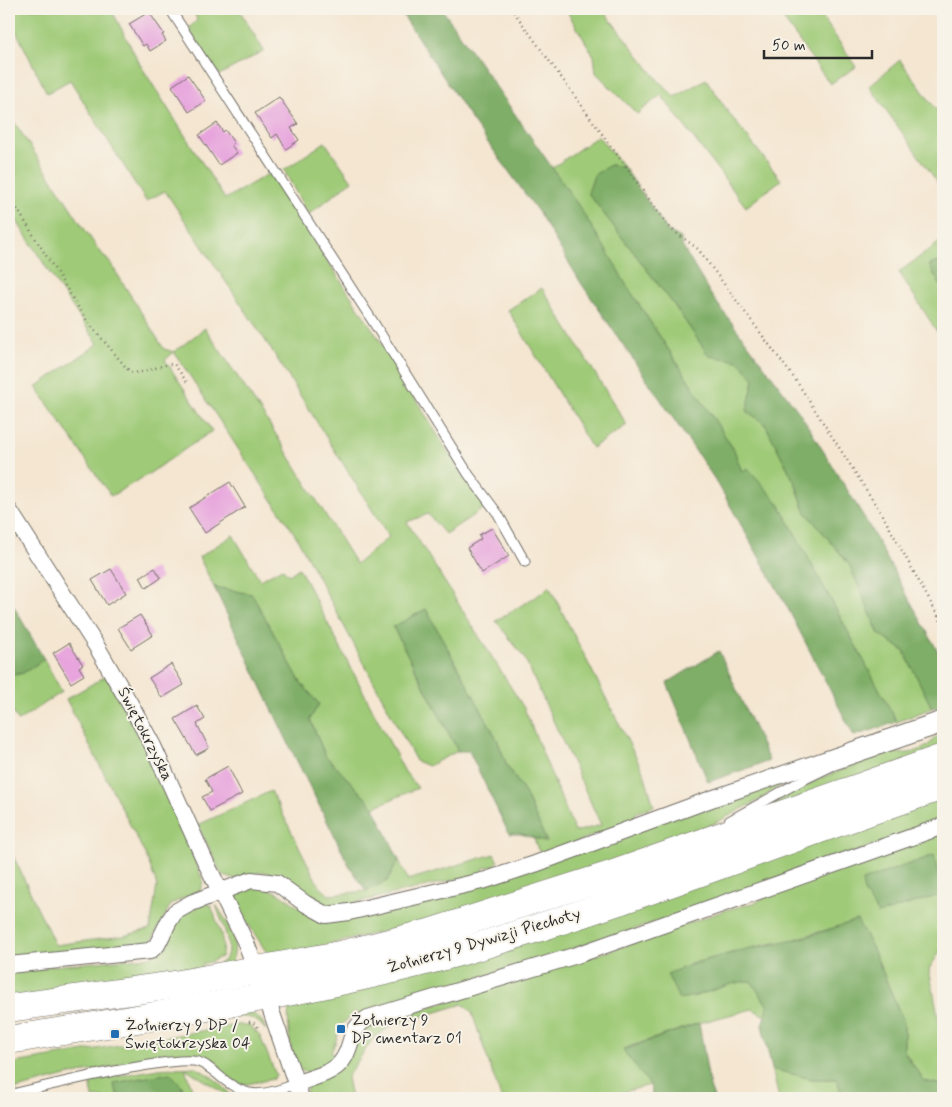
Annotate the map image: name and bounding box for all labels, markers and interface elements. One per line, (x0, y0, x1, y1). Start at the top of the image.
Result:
scale bar (764, 28, 872, 60)
text: 50 m (772, 36, 806, 56)
street label: Świętokrzyska (112, 683, 178, 785)
street label: Żołnierzy 9 Dywizji Piechoty (385, 903, 583, 979)
place label: Żołnierzy 9 DP cmentarz 01 (351, 1010, 462, 1049)
place label: Żołnierzy 9 DP / Świętokrzyska 04 (125, 1015, 251, 1054)
marker: Żołnierzy 9 DP cmentarz 01 (335, 1023, 347, 1035)
marker: Żołnierzy 9 DP / Świętokrzyska 04 (109, 1028, 121, 1040)

